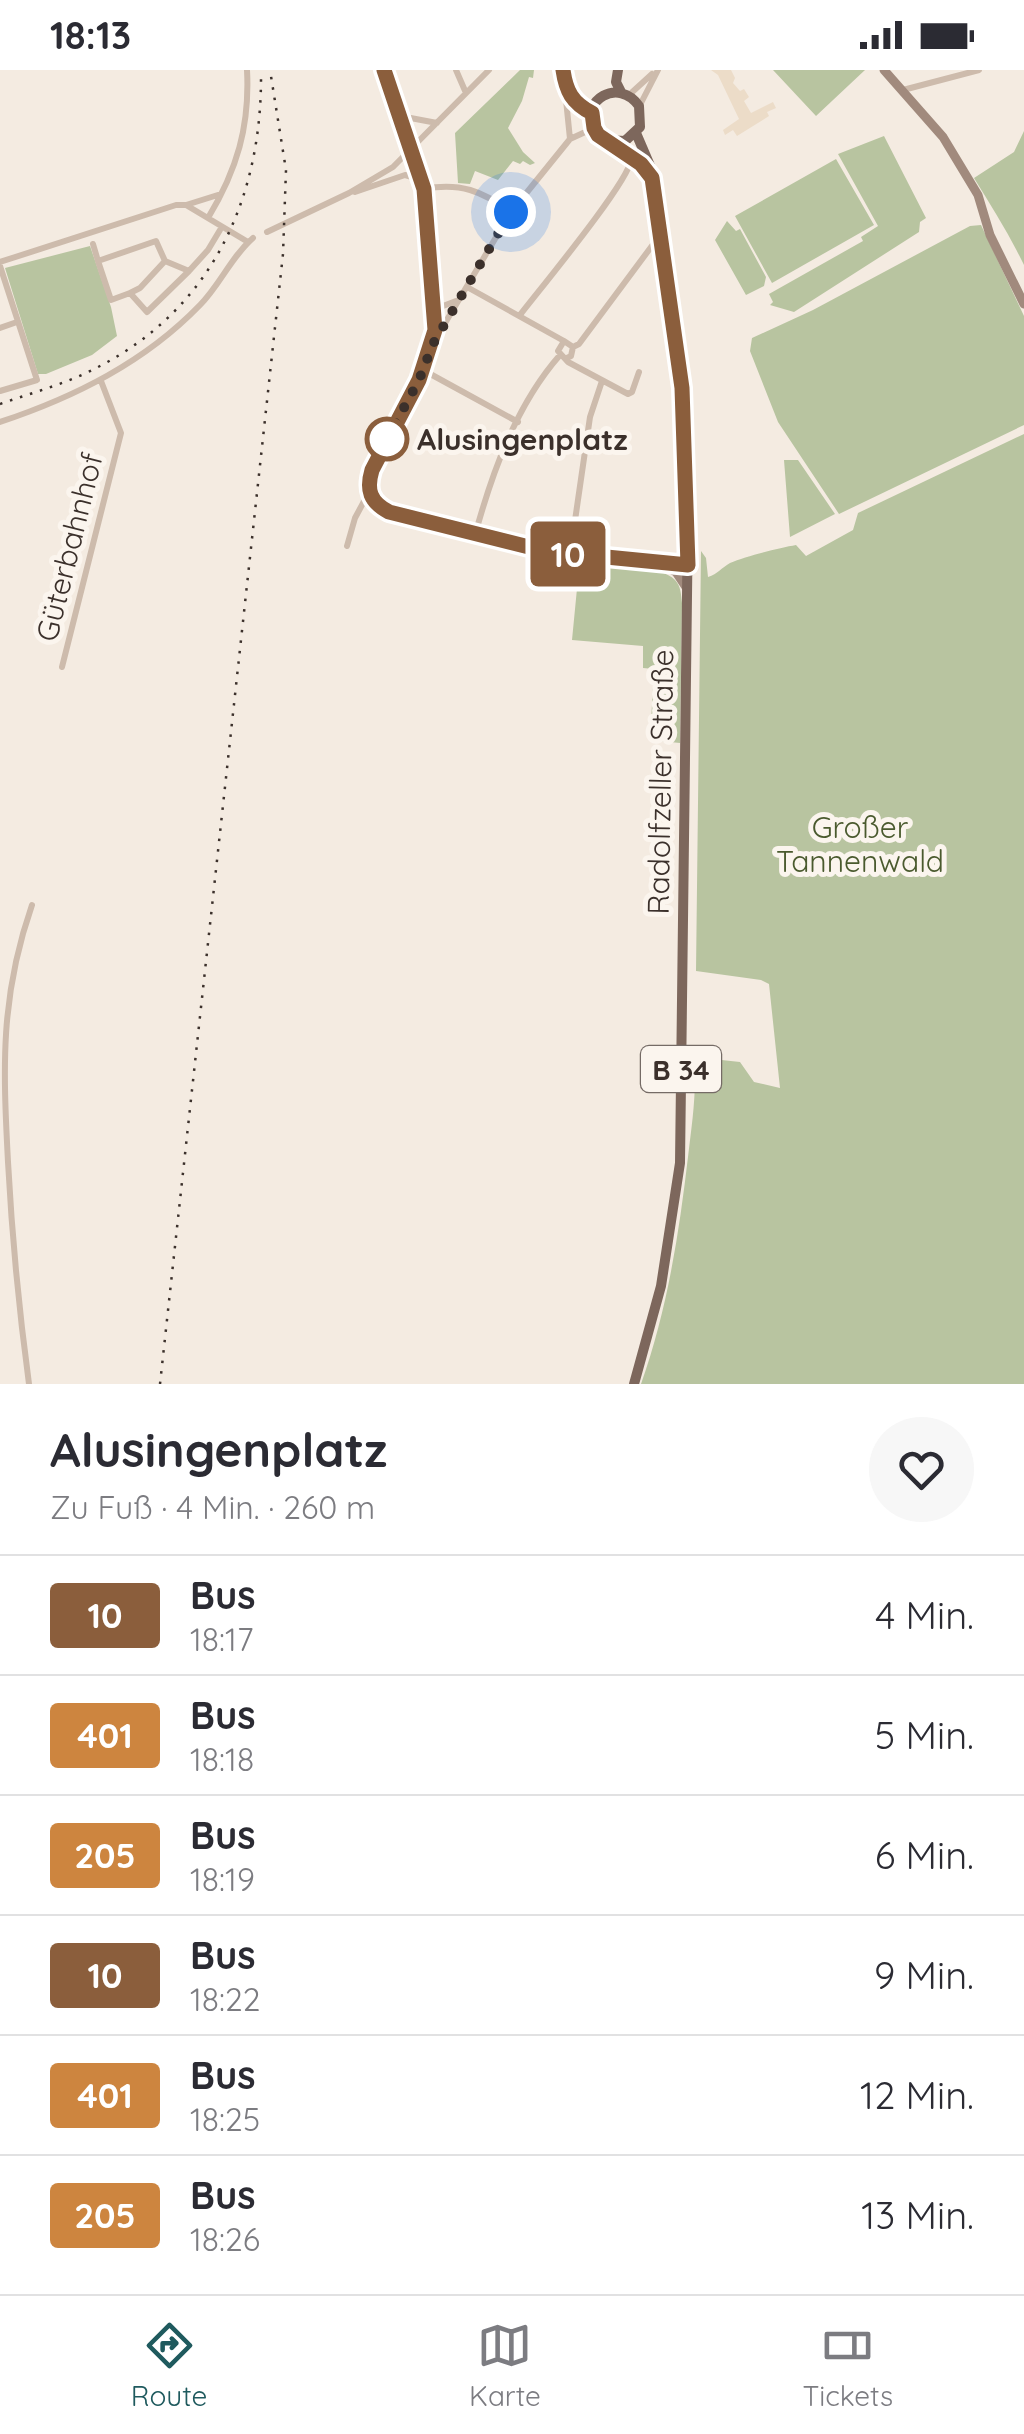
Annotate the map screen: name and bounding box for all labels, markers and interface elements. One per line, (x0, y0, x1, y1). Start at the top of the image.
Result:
text: 18:13 (50, 11, 131, 59)
your location (486, 187, 536, 237)
marker: Alusingenplatz (366, 418, 408, 460)
place label: Alusingenplatz (417, 420, 628, 458)
street label: Güterbahnhof (27, 449, 111, 645)
line badge: 10 (523, 522, 613, 586)
text: 10 (550, 532, 586, 576)
street label: Radolfzeller Straße (639, 649, 681, 915)
park label: Großer Tannenwald (776, 808, 944, 880)
road number: B 34 (641, 1046, 721, 1092)
button: heart (869, 1417, 974, 1522)
text: Alusingenplatz (50, 1419, 387, 1479)
text: Zu Fuß · 4 Min. · 260 m (50, 1487, 375, 1527)
text: Bus (190, 1571, 256, 1619)
text: 4 Min. (875, 1591, 974, 1639)
text: 10 (87, 1593, 123, 1637)
text: 18:17 (190, 1619, 253, 1659)
text: Bus (190, 1691, 256, 1739)
text: 5 Min. (875, 1711, 974, 1759)
text: 401 (77, 1713, 133, 1757)
text: 18:18 (190, 1739, 254, 1779)
text: Bus (190, 1811, 256, 1859)
text: 6 Min. (875, 1831, 974, 1879)
text: 205 (74, 1833, 136, 1877)
text: 18:19 (190, 1859, 255, 1899)
text: Bus (190, 1931, 256, 1979)
text: 9 Min. (874, 1951, 974, 1999)
text: 10 (87, 1953, 123, 1997)
text: 18:22 (190, 1979, 261, 2019)
text: Bus (190, 2051, 256, 2099)
text: 12 Min. (860, 2071, 974, 2119)
text: 401 (77, 2073, 133, 2117)
text: 18:25 (190, 2099, 260, 2139)
text: Bus (190, 2171, 256, 2219)
text: 13 Min. (861, 2191, 974, 2239)
text: 205 (74, 2193, 136, 2237)
text: 18:26 (190, 2219, 260, 2259)
tab: Route (131, 2318, 207, 2413)
tab: Karte (469, 2318, 541, 2413)
tab: Tickets (802, 2318, 893, 2413)

